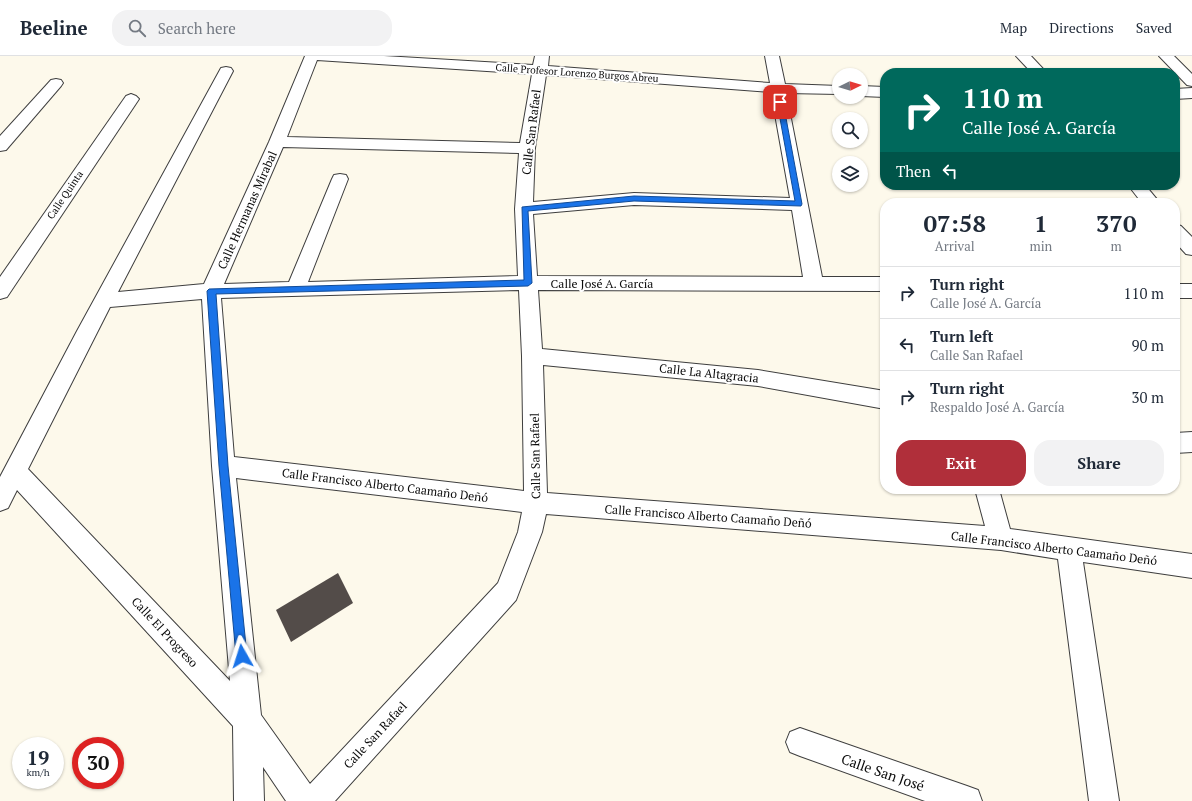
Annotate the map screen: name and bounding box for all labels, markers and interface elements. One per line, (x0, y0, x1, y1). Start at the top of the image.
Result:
search box (112, 10, 392, 46)
text: Beeline (20, 15, 88, 40)
icon: search (126, 17, 148, 39)
text: Search here (158, 18, 236, 38)
text: Map (1000, 18, 1027, 37)
text: Directions (1049, 18, 1114, 37)
text: Saved (1136, 18, 1172, 37)
street label: Calle Profesor Lorenzo Burgos Abreu (495, 61, 659, 85)
north arrow (832, 68, 868, 104)
map controls (832, 68, 868, 192)
text: 110 m (962, 79, 1043, 116)
icon: right (896, 84, 948, 136)
pin (763, 85, 797, 119)
street label: Calle San Rafael (518, 88, 544, 176)
icon: arrive (769, 91, 791, 113)
button: search (832, 112, 868, 148)
text: Calle José A. García (962, 115, 1116, 139)
street label: Calle Hermanas Mirabal (214, 148, 280, 272)
button: layers (832, 156, 868, 192)
icon: left (939, 160, 961, 182)
text: Then (896, 161, 931, 181)
street label: Calle Quinta (44, 168, 86, 222)
text: 07:58 (923, 207, 986, 239)
text: 1 (1034, 207, 1048, 239)
text: 370 (1096, 207, 1136, 239)
text: Arrival (935, 237, 975, 255)
text: min (1029, 237, 1052, 255)
text: m (1111, 237, 1122, 255)
text: Turn right (930, 274, 1005, 294)
street label: Calle José A. García (551, 276, 653, 291)
icon: right (896, 282, 918, 304)
text: 110 m (1123, 283, 1164, 303)
text: Calle José A. García (930, 294, 1041, 312)
text: Turn left (930, 326, 994, 346)
icon: left (896, 334, 918, 356)
text: 90 m (1131, 335, 1164, 355)
text: Calle San Rafael (930, 346, 1023, 364)
street label: Calle La Altagracia (659, 360, 759, 386)
text: Turn right (930, 378, 1005, 398)
icon: right (896, 386, 918, 408)
text: 30 m (1131, 387, 1164, 407)
text: Respaldo José A. García (930, 398, 1065, 416)
street label: Calle San Rafael (527, 412, 543, 499)
button: Exit (896, 440, 1026, 486)
button: Share (1034, 440, 1164, 486)
street label: Calle Francisco Alberto Caamaño Deñó (281, 465, 489, 505)
street label: Calle Francisco Alberto Caamaño Deñó (604, 501, 812, 531)
street label: Calle Francisco Alberto Caamaño Deñó (950, 528, 1158, 568)
street label: Calle El Progreso (129, 594, 202, 671)
position arrow (221, 635, 263, 677)
street label: Calle San Rafael (340, 698, 410, 772)
speed limit sign: 30 (72, 737, 124, 789)
text: 19 (27, 744, 49, 771)
street label: Calle San José (839, 749, 927, 795)
text: km/h (26, 766, 50, 779)

